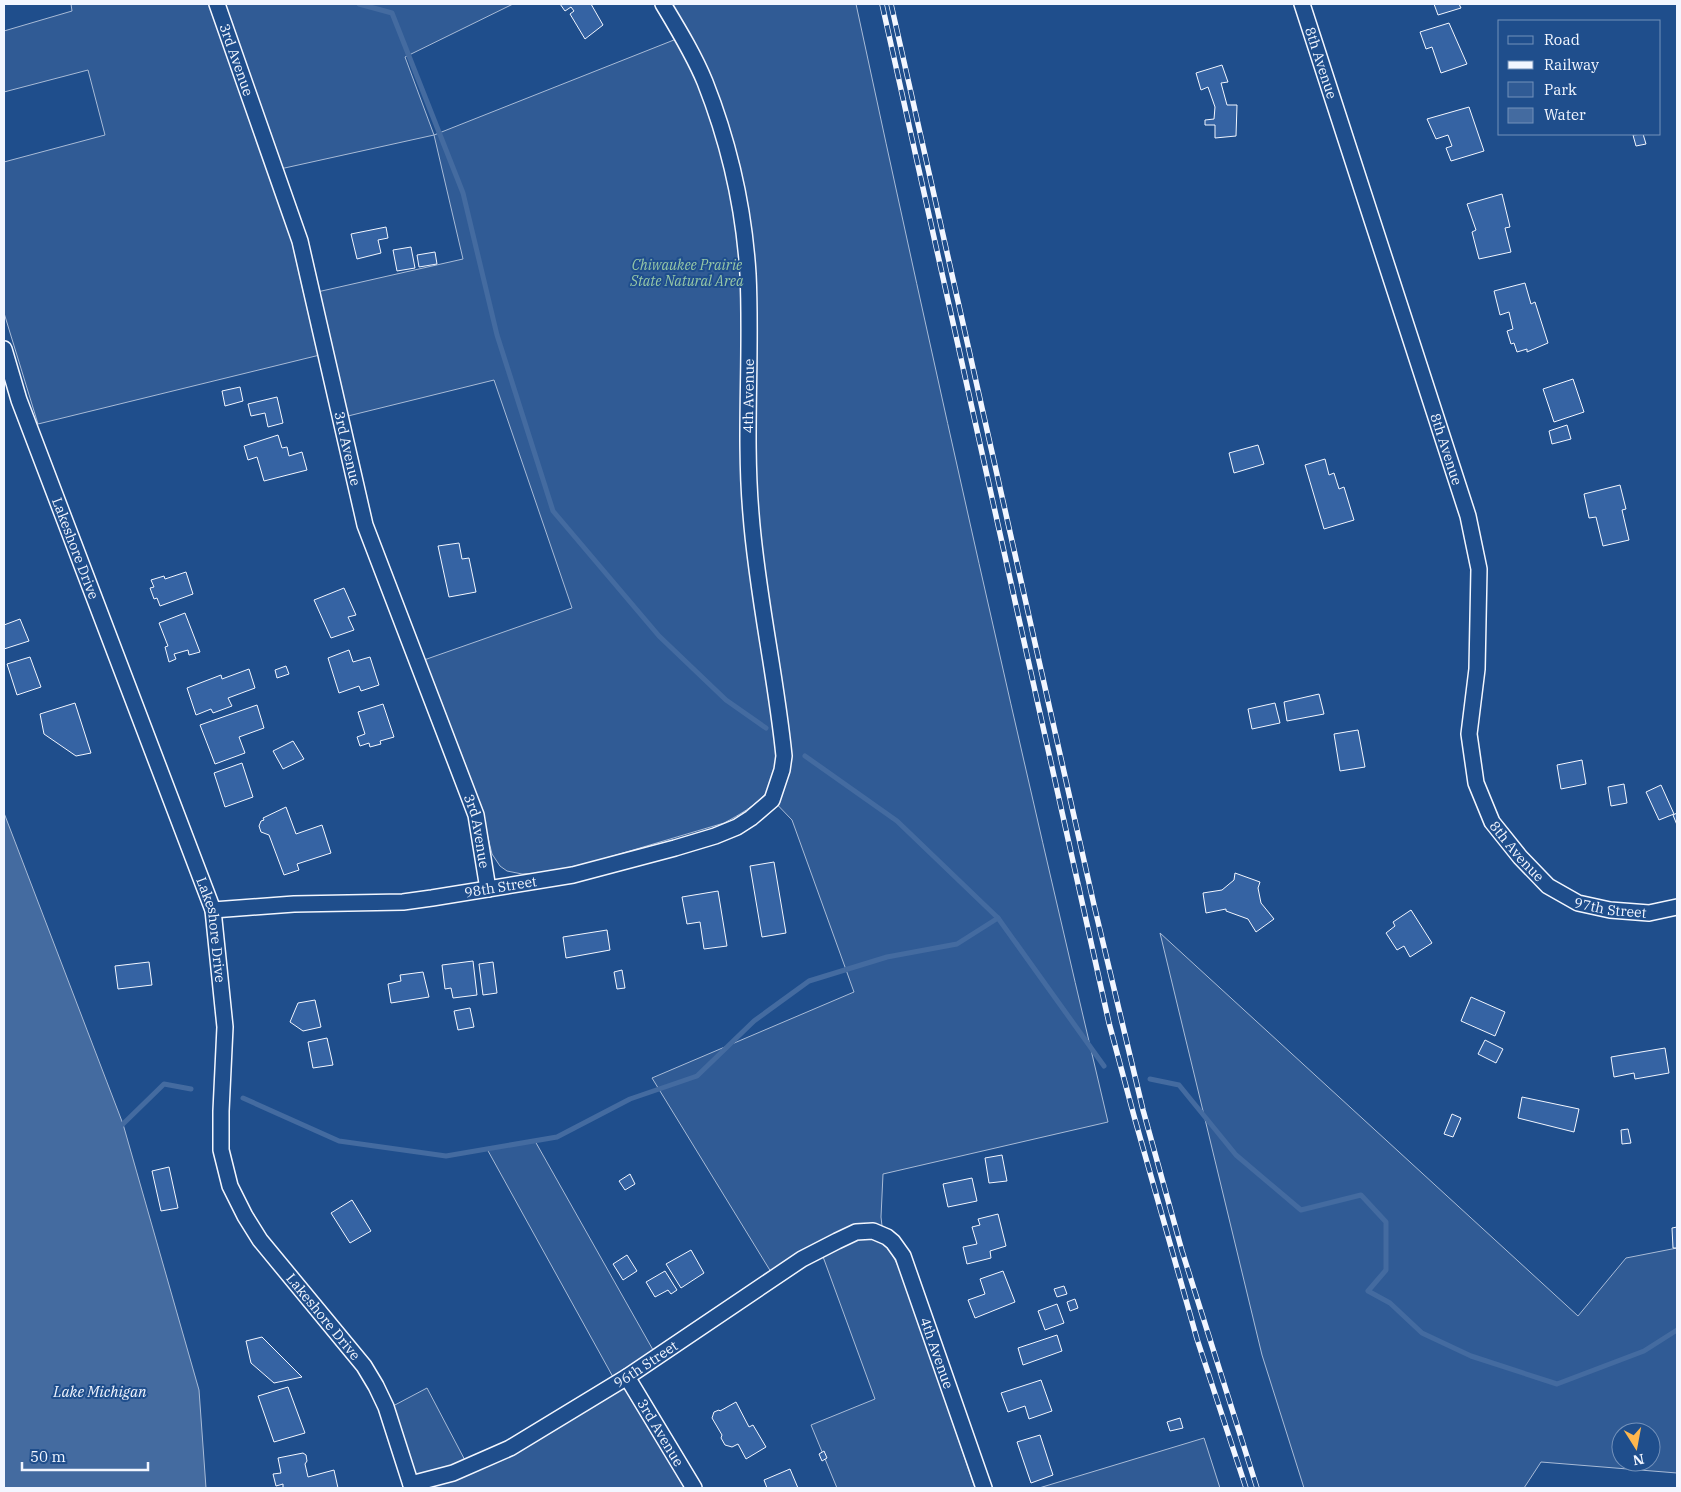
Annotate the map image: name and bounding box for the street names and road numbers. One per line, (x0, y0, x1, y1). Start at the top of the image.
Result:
street label: 3rd Avenue (216, 21, 257, 98)
street label: 8th Avenue (1301, 25, 1341, 101)
street label: 4th Avenue (739, 358, 758, 433)
street label: 3rd Avenue (330, 410, 365, 487)
street label: 8th Avenue (1426, 411, 1466, 487)
street label: Lakeshore Drive (48, 495, 103, 602)
street label: 3rd Avenue (460, 791, 494, 870)
street label: 8th Avenue (1486, 817, 1548, 886)
street label: 98th Street (463, 872, 538, 902)
street label: Lakeshore Drive (192, 875, 229, 983)
street label: 97th Street (1572, 893, 1647, 922)
street label: Lakeshore Drive (282, 1270, 364, 1364)
street label: 4th Avenue (916, 1315, 958, 1391)
street label: 96th Street (610, 1336, 681, 1392)
street label: 3rd Avenue (633, 1396, 688, 1470)

